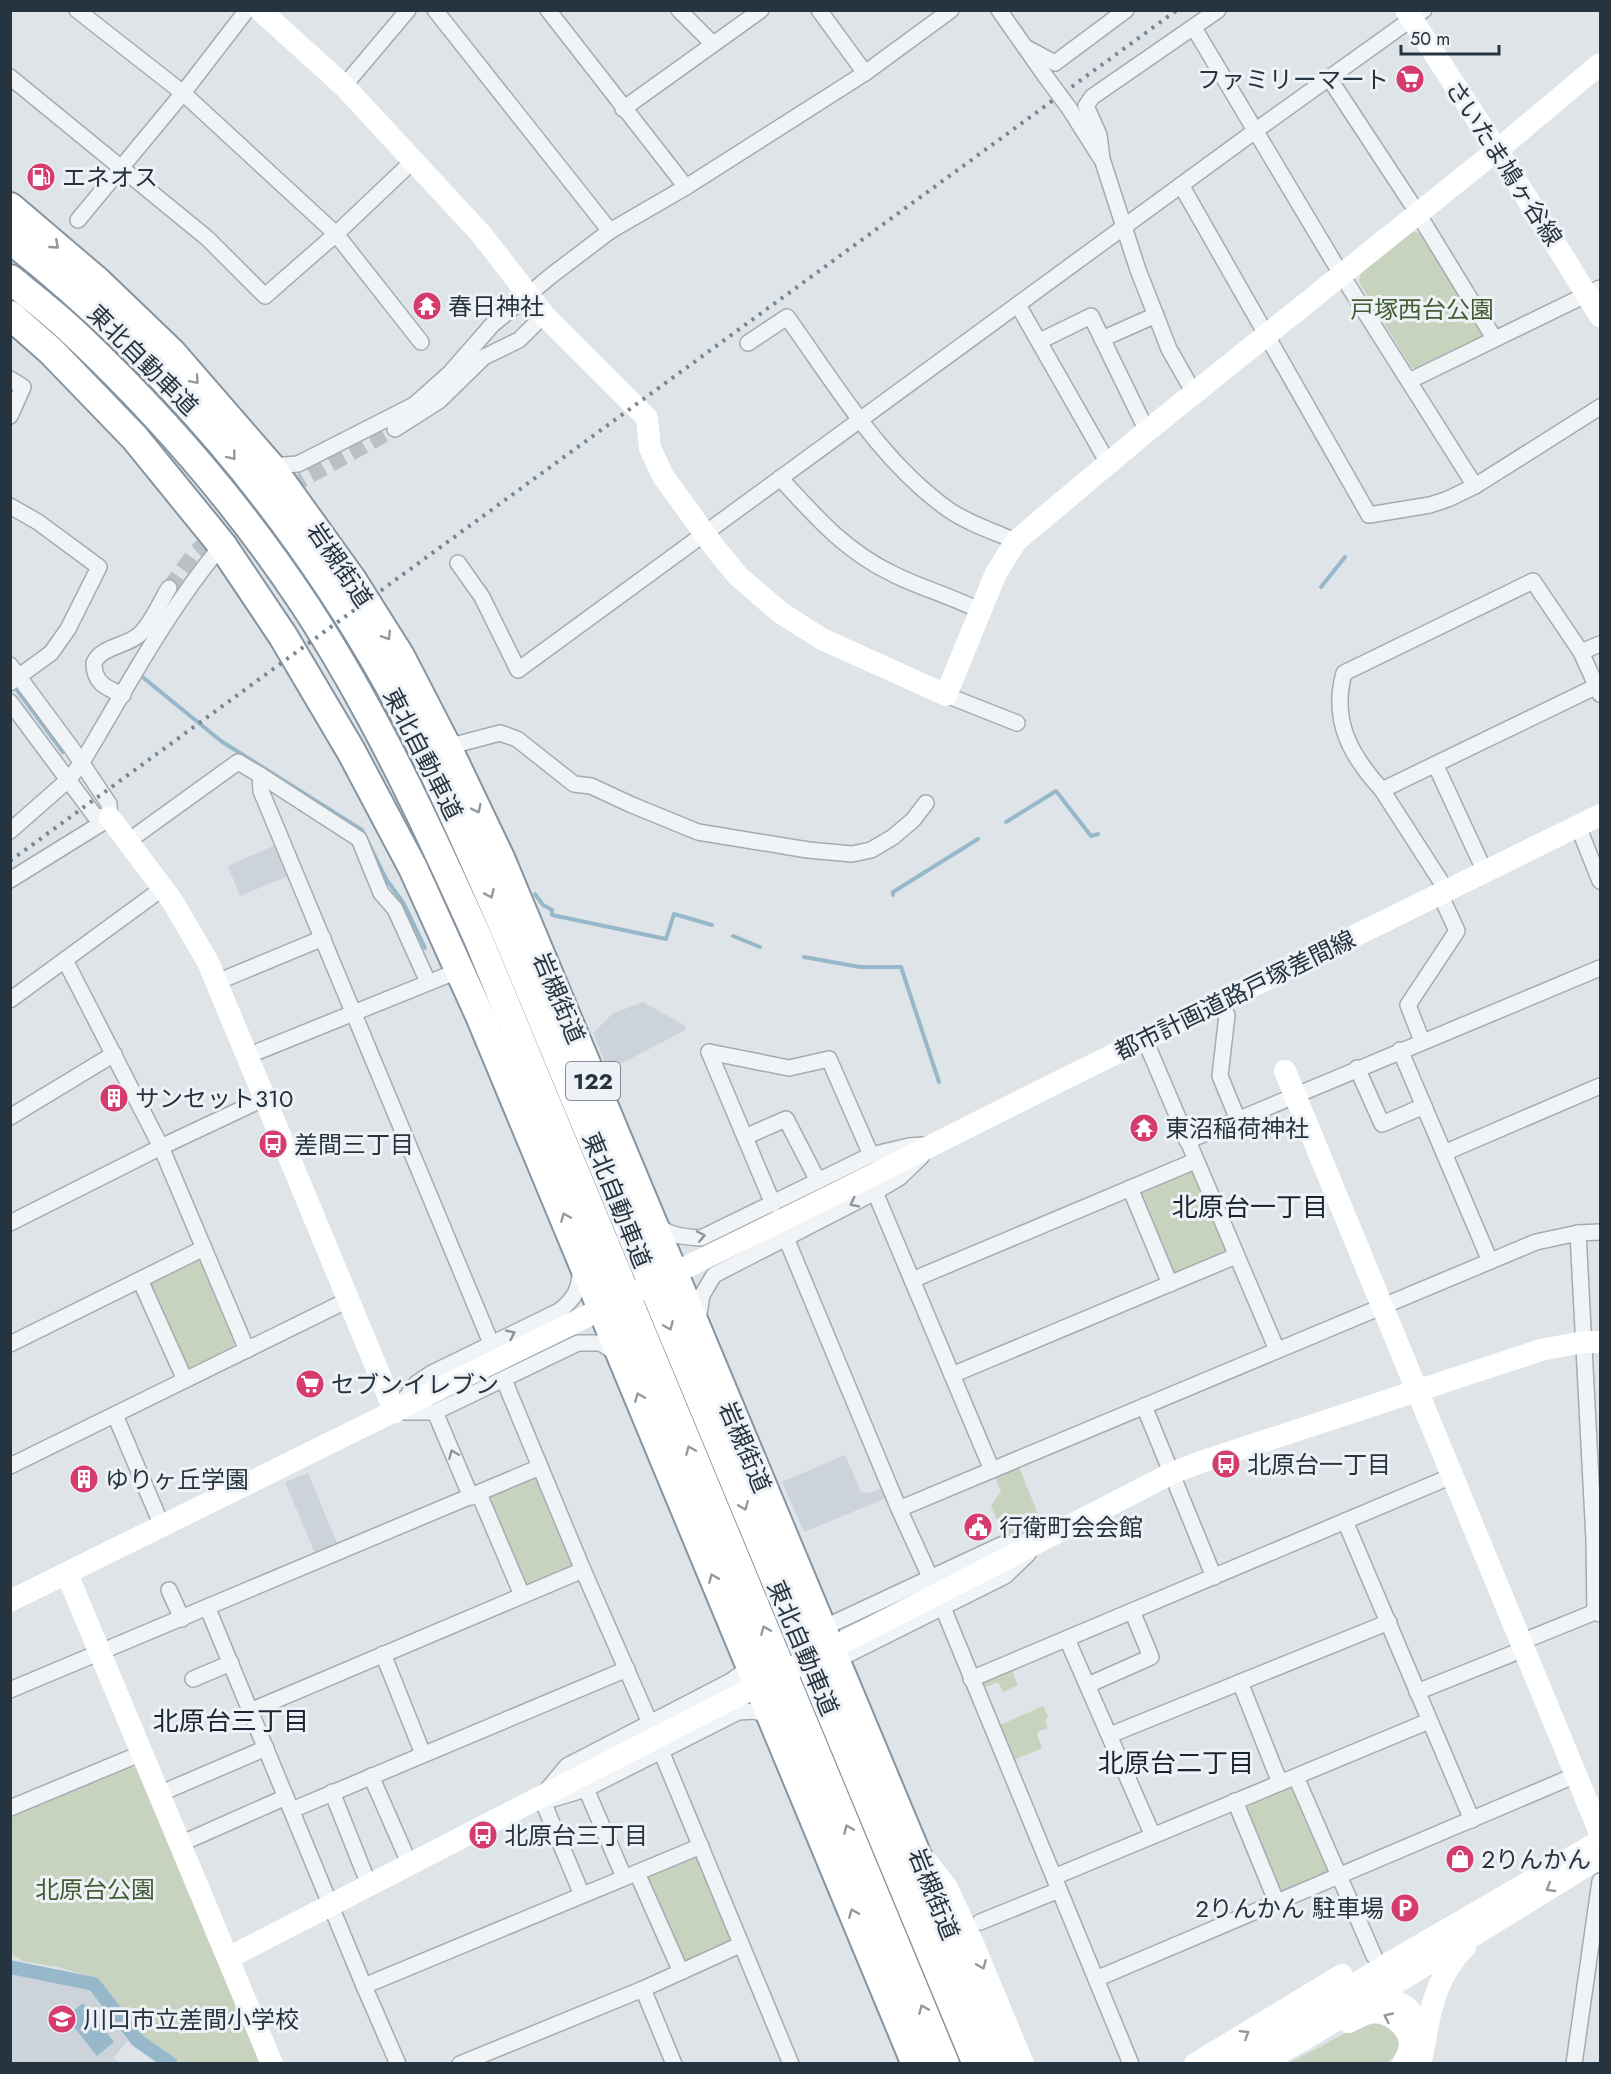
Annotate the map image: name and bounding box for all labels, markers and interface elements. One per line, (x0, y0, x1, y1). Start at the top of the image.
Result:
scale bar (1401, 18, 1498, 56)
text: 50 m (1410, 26, 1450, 52)
place label: ファミリーマート (1197, 62, 1389, 97)
supermarket icon: ファミリーマート (1394, 63, 1426, 95)
street label: さいたま鳩ヶ谷線 (1437, 73, 1571, 253)
place label: エネオス (62, 160, 158, 195)
fuel station icon: エネオス (25, 161, 57, 193)
one-way arrow (48, 238, 59, 249)
place label: 春日神社 (448, 289, 544, 324)
temple icon: 春日神社 (411, 290, 443, 322)
park label: 戸塚西台公園 (1350, 292, 1494, 327)
street label: 東北自動車道 (80, 297, 206, 423)
one-way arrow (188, 373, 199, 384)
one-way arrow (224, 449, 235, 460)
street label: 岩槻街道 (299, 515, 381, 615)
one-way arrow (380, 630, 392, 640)
street label: 東北自動車道 (375, 682, 471, 826)
one-way arrow (469, 803, 481, 814)
one-way arrow (483, 887, 495, 898)
street label: 都市計画道路戸塚差間線 (1109, 921, 1361, 1069)
street label: 岩槻街道 (524, 947, 594, 1049)
road number: 122 (566, 1062, 620, 1100)
place label: サンセット310 (135, 1081, 293, 1116)
building icon: サンセット310 (98, 1082, 130, 1114)
place label: 東沼稲荷神社 (1165, 1111, 1309, 1146)
temple icon: 東沼稲荷神社 (1128, 1112, 1160, 1144)
place label: 差間三丁目 (294, 1127, 414, 1162)
street label: 東北自動車道 (574, 1127, 660, 1273)
bus stop icon: 差間三丁目 (257, 1128, 289, 1160)
district label: 北原台一丁目 (1172, 1188, 1328, 1226)
one-way arrow (849, 1196, 860, 1207)
one-way arrow (560, 1213, 572, 1224)
one-way arrow (696, 1230, 706, 1243)
one-way arrow (662, 1320, 674, 1331)
one-way arrow (504, 1329, 515, 1341)
place label: セブンイレブン (331, 1367, 499, 1402)
supermarket icon: セブンイレブン (294, 1368, 326, 1400)
one-way arrow (634, 1393, 646, 1404)
street label: 岩槻街道 (710, 1396, 780, 1498)
one-way arrow (685, 1445, 697, 1456)
place label: 北原台一丁目 (1247, 1447, 1391, 1482)
bus stop icon: 北原台一丁目 (1210, 1448, 1242, 1480)
one-way arrow (448, 1450, 460, 1461)
place label: ゆりヶ丘学園 (105, 1462, 249, 1497)
building icon: ゆりヶ丘学園 (68, 1463, 100, 1495)
one-way arrow (737, 1500, 749, 1511)
place label: 行衛町会会館 (999, 1510, 1143, 1545)
public building icon: 行衛町会会館 (962, 1511, 994, 1543)
one-way arrow (708, 1573, 720, 1584)
street label: 東北自動車道 (759, 1575, 847, 1721)
one-way arrow (760, 1625, 772, 1636)
district label: 北原台三丁目 (153, 1702, 309, 1740)
district label: 北原台二丁目 (1098, 1744, 1254, 1782)
place label: 北原台三丁目 (504, 1818, 648, 1853)
bus stop icon: 北原台三丁目 (467, 1819, 499, 1851)
one-way arrow (843, 1825, 855, 1836)
place label: ２りんかん (1481, 1842, 1591, 1877)
street label: 岩槻街道 (900, 1843, 968, 1945)
shop icon: ２りんかん (1444, 1843, 1476, 1875)
park label: 北原台公園 (35, 1872, 155, 1907)
one-way arrow (1546, 1881, 1556, 1893)
place label: 2りんかん 駐車場 (1195, 1891, 1384, 1926)
parking icon: 2りんかん 駐車場 (1389, 1892, 1421, 1924)
one-way arrow (848, 1908, 860, 1919)
one-way arrow (975, 1959, 987, 1970)
place label: 川口市立差間小学校 (83, 2002, 299, 2037)
school or university icon: 川口市立差間小学校 (46, 2003, 78, 2035)
one-way arrow (918, 2005, 930, 2016)
one-way arrow (1383, 2012, 1394, 2024)
one-way arrow (1239, 2029, 1249, 2041)

